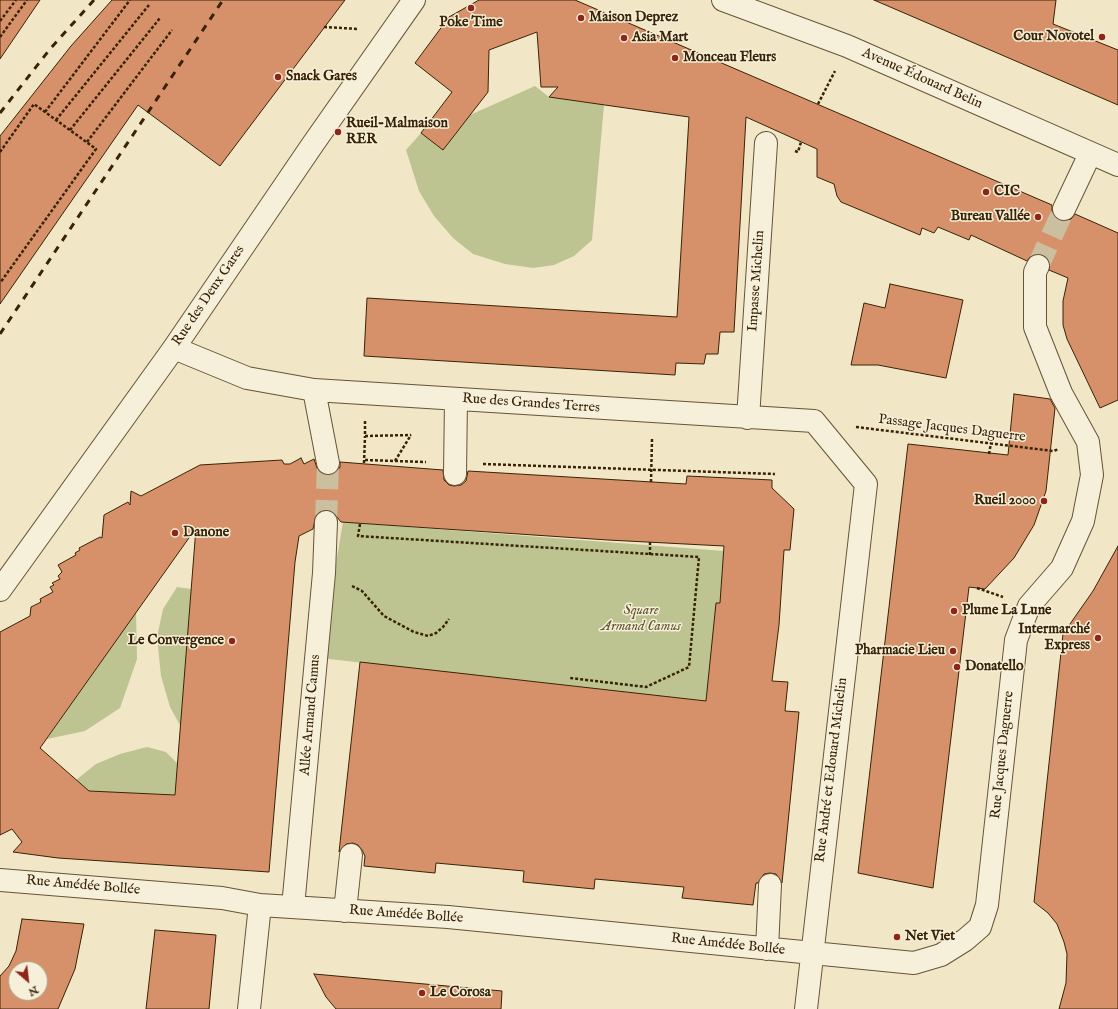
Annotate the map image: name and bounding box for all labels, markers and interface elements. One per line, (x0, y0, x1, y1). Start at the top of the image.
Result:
marker: Poke Time (466, 3, 476, 13)
place label: Maison Deprez (589, 10, 678, 26)
marker: Maison Deprez (576, 13, 586, 23)
place label: Poke Time (439, 15, 503, 31)
place label: Cour Novotel (1013, 29, 1094, 45)
place label: Asia Mart (632, 30, 688, 46)
marker: Cour Novotel (1097, 32, 1107, 42)
marker: Asia Mart (619, 33, 629, 43)
street label: Avenue Édouard Belin (859, 45, 985, 113)
place label: Monceau Fleurs (683, 50, 776, 66)
marker: Monceau Fleurs (670, 53, 680, 63)
place label: Snack Gares (286, 69, 357, 85)
marker: Snack Gares (273, 72, 283, 82)
place label: Rueil-Malmaison RER (346, 116, 448, 148)
marker: Rueil-Malmaison RER (333, 127, 343, 137)
place label: CIC (994, 184, 1020, 200)
marker: CIC (981, 187, 991, 197)
place label: Bureau Vallée (951, 209, 1030, 225)
marker: Bureau Vallée (1033, 212, 1043, 222)
street label: Impasse Michelin (745, 230, 769, 332)
street label: Rue des Deux Gares (169, 243, 249, 349)
street label: Rue des Grandes Terres (462, 391, 600, 417)
street label: Passage Jacques Daguerre (877, 412, 1027, 446)
place label: Rueil 2000 (974, 493, 1036, 509)
marker: Rueil 2000 (1039, 496, 1049, 506)
place label: Danone (183, 525, 229, 541)
marker: Danone (170, 528, 180, 538)
park label: Square Armand Camus (601, 603, 681, 636)
place label: Plume La Lune (962, 603, 1052, 619)
marker: Plume La Lune (949, 606, 959, 616)
place label: Intermarché Express (1018, 622, 1090, 654)
place label: Le Convergence (128, 633, 224, 649)
marker: Intermarché Express (1093, 633, 1103, 643)
marker: Le Convergence (227, 636, 237, 646)
place label: Pharmacie Lieu (855, 643, 945, 659)
marker: Pharmacie Lieu (948, 646, 958, 656)
street label: Allée Armand Camus (297, 654, 325, 776)
place label: Donatello (965, 659, 1024, 675)
marker: Donatello (952, 662, 962, 672)
street label: Rue André et Edouard Michelin (812, 677, 852, 863)
street label: Rue Jacques Daguerre (988, 690, 1018, 820)
street label: Rue Amédée Bollée (25, 873, 141, 899)
street label: Rue Amédée Bollée (348, 903, 464, 927)
place label: Net Viet (905, 929, 955, 945)
street label: Rue Amédée Bollée (670, 931, 786, 959)
marker: Net Viet (892, 932, 902, 942)
north arrow (8, 961, 48, 1001)
text: N (26, 982, 41, 999)
place label: Le Corosa (430, 985, 491, 1001)
marker: Le Corosa (417, 988, 427, 998)

